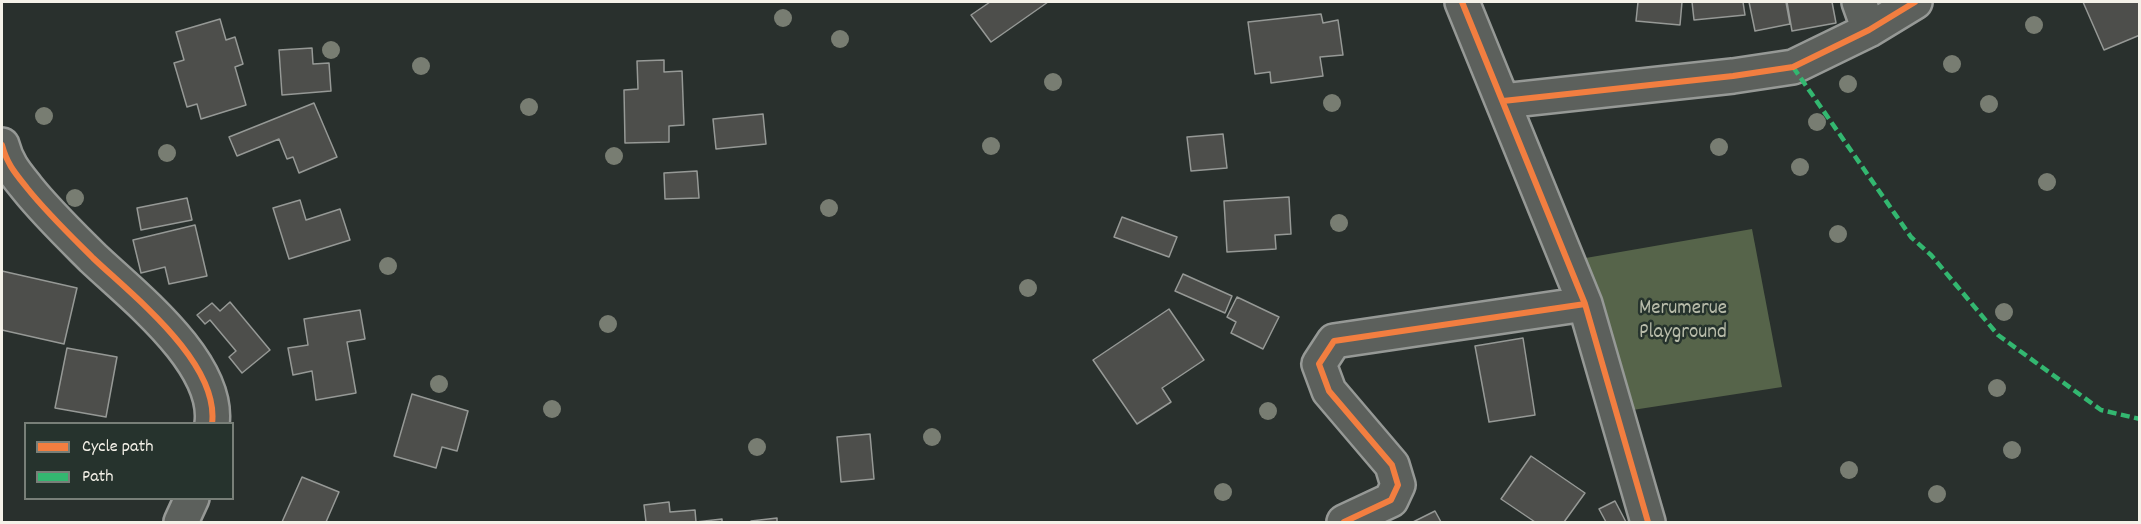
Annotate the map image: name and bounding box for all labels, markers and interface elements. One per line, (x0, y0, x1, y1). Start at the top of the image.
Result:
park label: Merumerue Playground (1639, 297, 1727, 347)
legend (24, 422, 234, 500)
text: Cycle path (82, 435, 153, 460)
text: Path (82, 465, 114, 490)

